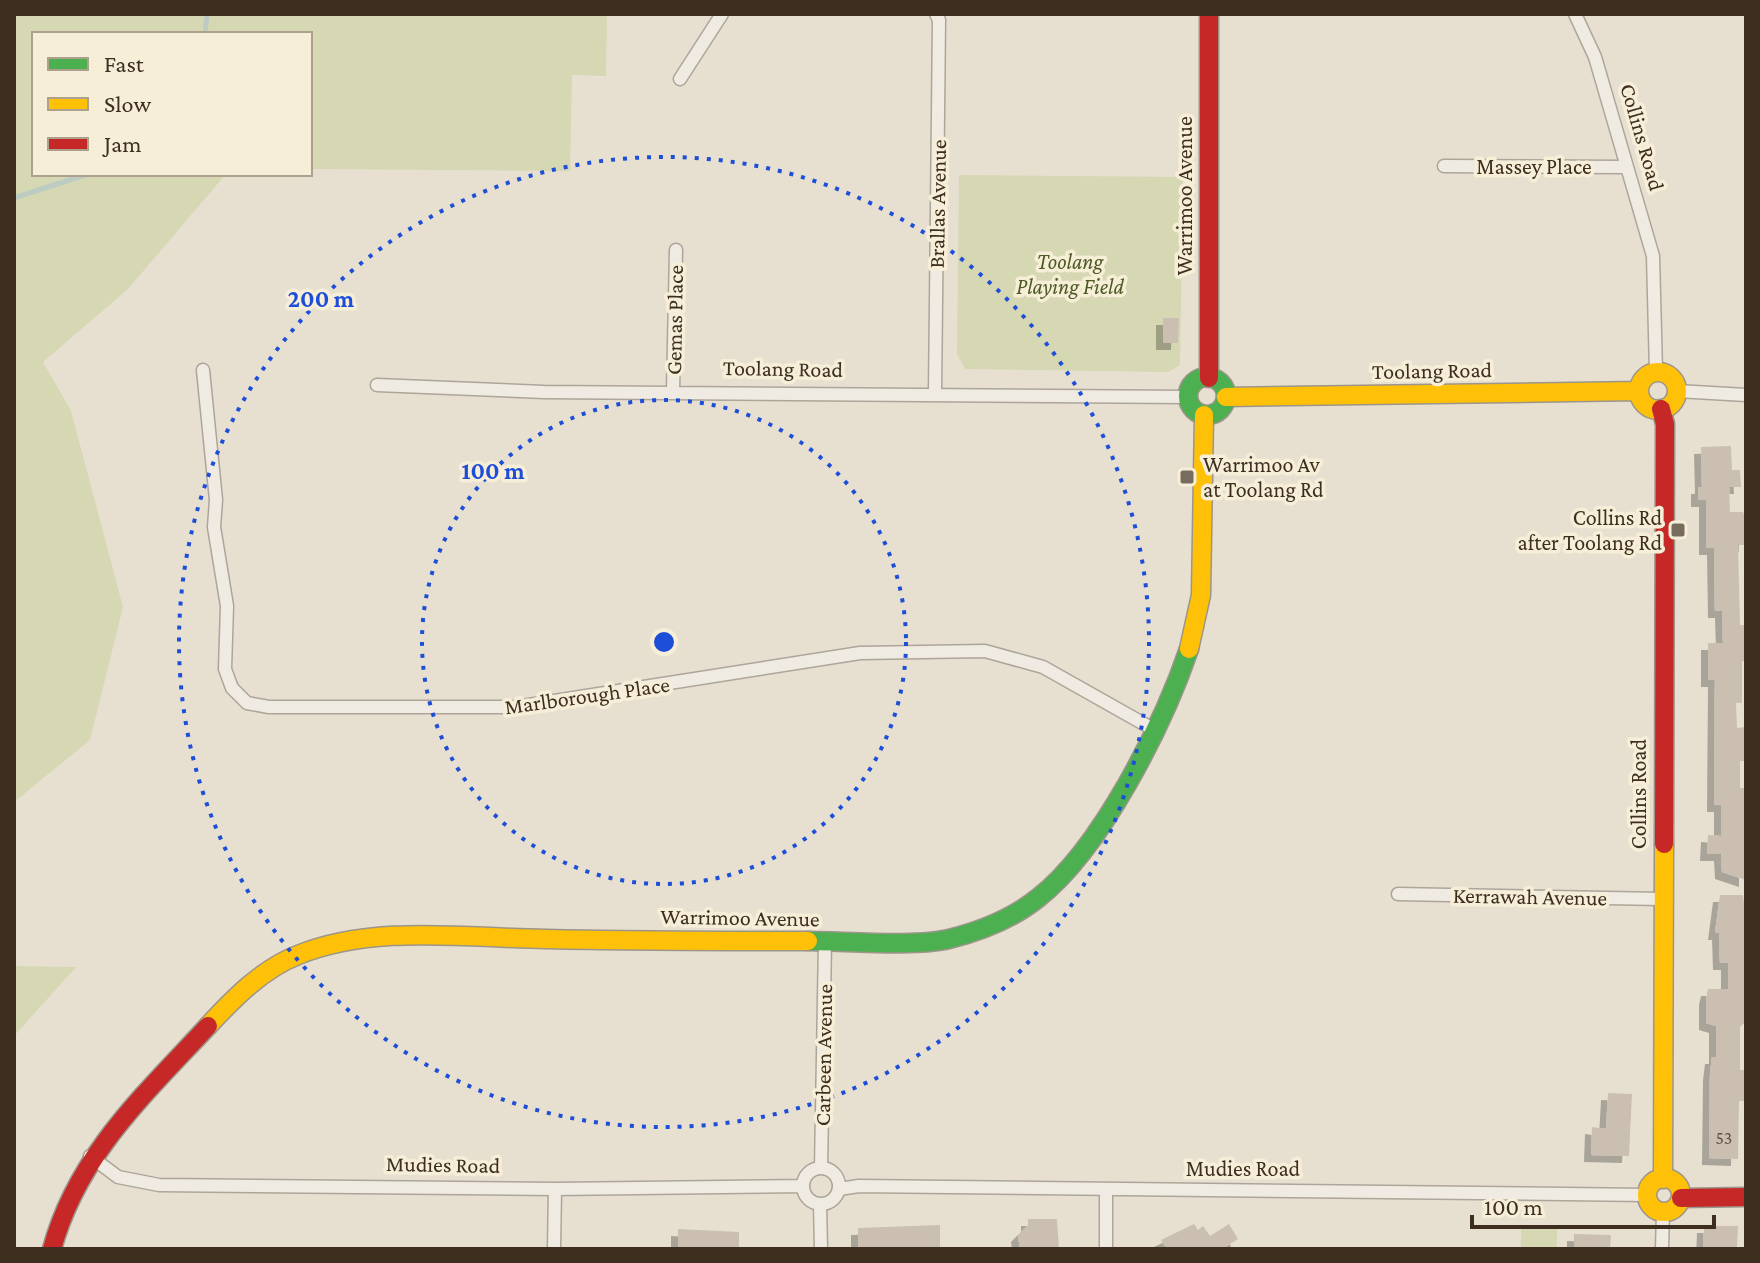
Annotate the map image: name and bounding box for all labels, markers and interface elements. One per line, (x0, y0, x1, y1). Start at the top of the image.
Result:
legend (32, 32, 312, 176)
text: Fast (104, 50, 145, 77)
street label: Collins Road (1615, 81, 1670, 194)
text: Slow (104, 90, 151, 117)
street label: Warrimoo Avenue (1172, 116, 1197, 276)
text: Jam (102, 130, 142, 157)
street label: Brallas Avenue (924, 139, 951, 269)
street label: Massey Place (1476, 154, 1592, 179)
park label: Toolang Playing Field (1016, 249, 1124, 299)
street label: Gemas Place (661, 265, 688, 375)
text: 200 m (288, 285, 355, 312)
street label: Toolang Road (723, 355, 844, 382)
street label: Toolang Road (1372, 357, 1493, 384)
place label: Warrimoo Av at Toolang Rd (1203, 452, 1324, 502)
text: 100 m (461, 457, 525, 484)
marker: Warrimoo Av at Toolang Rd (1178, 468, 1196, 486)
place label: Collins Rd after Toolang Rd (1518, 505, 1662, 555)
marker: Collins Rd after Toolang Rd (1669, 521, 1687, 539)
centre of rings (650, 628, 678, 656)
street label: Marlborough Place (503, 672, 671, 719)
street label: Collins Road (1626, 738, 1651, 849)
street label: Kerrawah Avenue (1453, 883, 1607, 910)
street label: Warrimoo Avenue (660, 904, 820, 931)
street label: Carbeen Avenue (810, 984, 837, 1126)
house number: 53 (1716, 1128, 1732, 1148)
street label: Mudies Road (386, 1151, 501, 1178)
street label: Mudies Road (1186, 1156, 1301, 1181)
scale bar (1472, 1179, 1714, 1229)
text: 100 m (1484, 1193, 1543, 1220)

